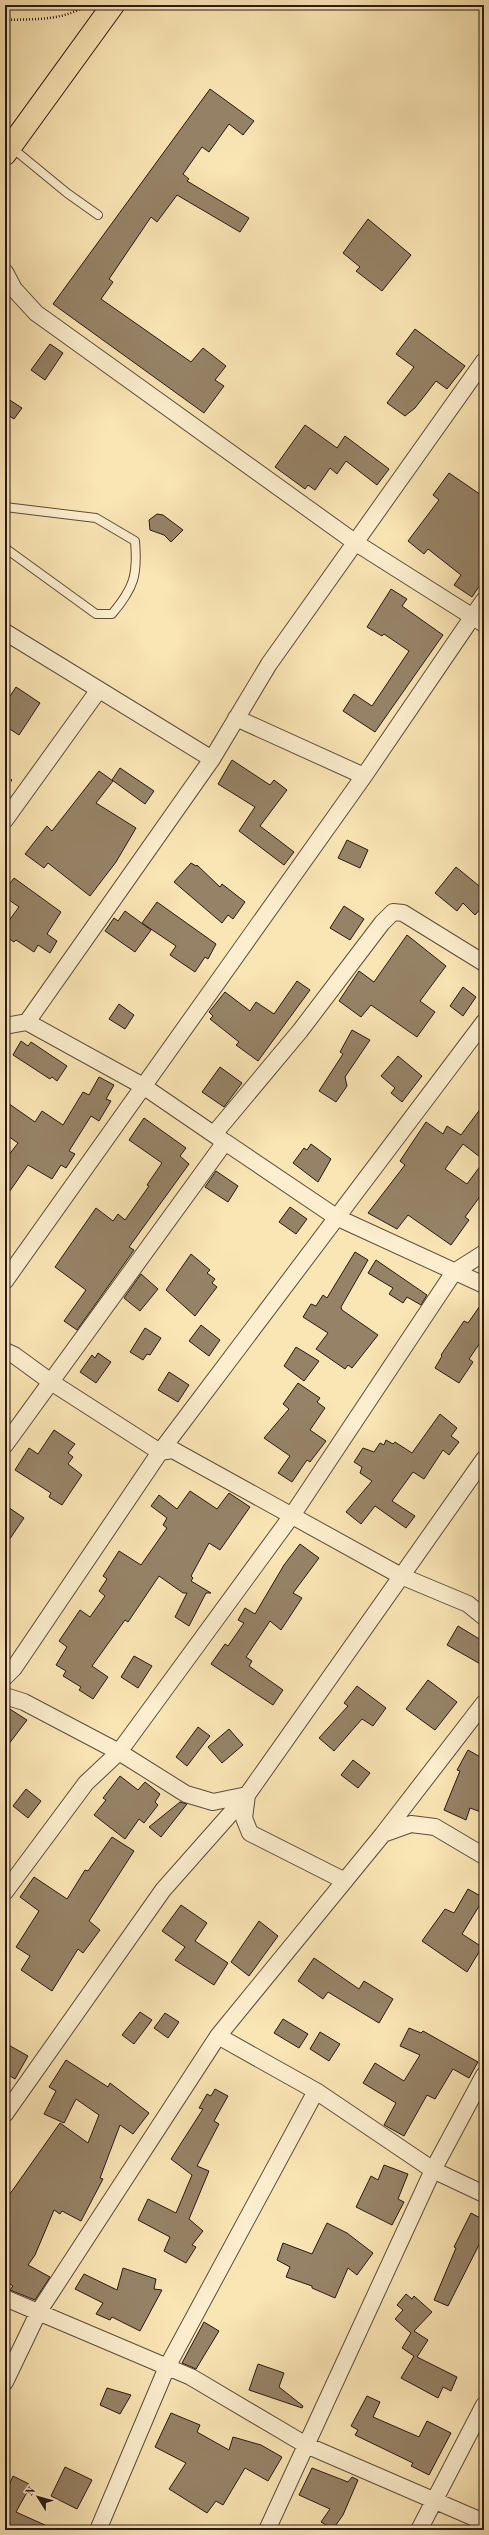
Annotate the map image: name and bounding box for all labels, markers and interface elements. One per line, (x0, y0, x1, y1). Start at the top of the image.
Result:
north arrow (18, 2477, 58, 2517)
text: N (24, 2485, 38, 2499)

